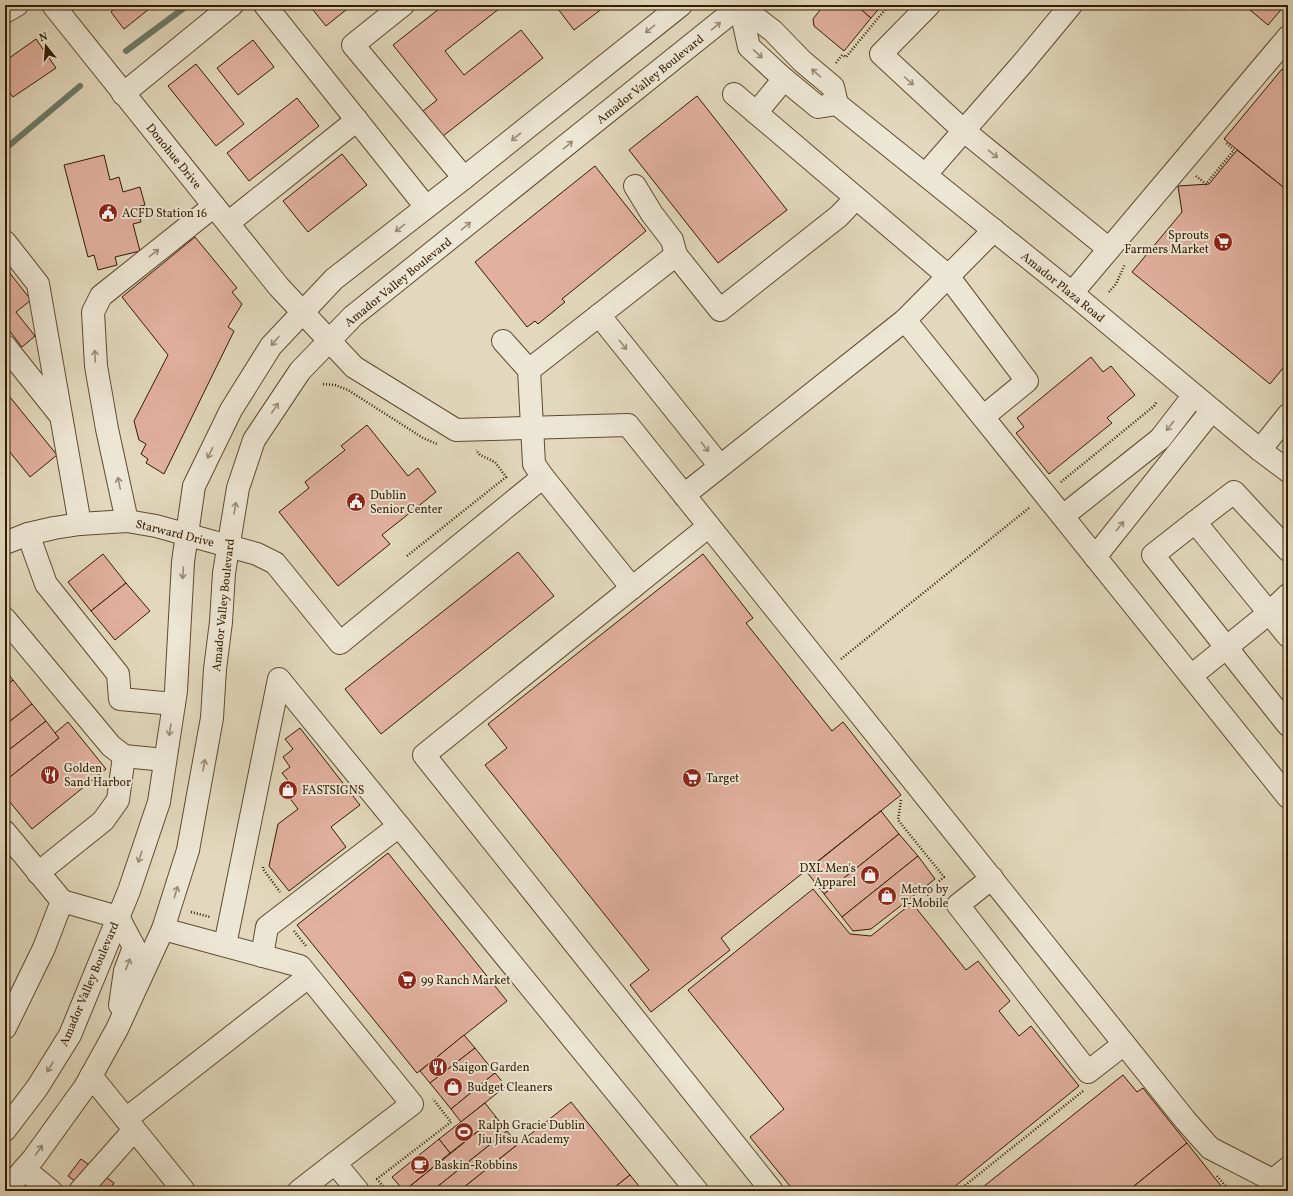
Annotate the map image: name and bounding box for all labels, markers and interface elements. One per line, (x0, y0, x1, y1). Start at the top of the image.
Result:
one-way arrow (710, 22, 721, 31)
one-way arrow (645, 25, 656, 34)
north arrow (26, 26, 66, 66)
text: N (37, 30, 50, 46)
street label: Amador Valley Boulevard (594, 31, 708, 128)
one-way arrow (752, 50, 763, 59)
one-way arrow (811, 69, 821, 78)
one-way arrow (904, 76, 915, 85)
street label: Donohue Drive (142, 121, 205, 193)
one-way arrow (510, 132, 521, 141)
one-way arrow (562, 140, 573, 149)
one-way arrow (988, 150, 999, 159)
public building icon: ACFD Station 16 (97, 202, 119, 224)
place label: ACFD Station 16 (122, 206, 207, 222)
one-way arrow (461, 222, 472, 230)
one-way arrow (395, 223, 406, 232)
place label: Sprouts Farmers Market (1125, 228, 1209, 258)
supermarket icon: Sprouts Farmers Market (1212, 231, 1234, 253)
street label: Amador Valley Boulevard (342, 234, 456, 331)
one-way arrow (149, 249, 160, 258)
street label: Amador Plaza Road (1017, 249, 1108, 327)
one-way arrow (271, 335, 280, 346)
one-way arrow (619, 340, 628, 351)
one-way arrow (91, 350, 99, 363)
one-way arrow (271, 402, 280, 413)
one-way arrow (1166, 420, 1175, 431)
one-way arrow (700, 441, 709, 452)
one-way arrow (206, 446, 213, 458)
one-way arrow (115, 477, 123, 490)
place label: Dublin Senior Center (370, 488, 442, 518)
public building icon: Dublin Senior Center (345, 491, 367, 513)
one-way arrow (231, 502, 239, 515)
street label: Starward Drive (134, 516, 216, 552)
one-way arrow (1115, 521, 1124, 532)
street label: Amador Valley Boulevard (209, 538, 239, 672)
one-way arrow (179, 566, 186, 579)
one-way arrow (166, 724, 174, 737)
one-way arrow (200, 759, 208, 772)
place label: Golden Sand Harbor (64, 761, 131, 791)
restaurant icon: Golden Sand Harbor (39, 764, 61, 786)
supermarket icon: Target (681, 767, 703, 789)
place label: Target (706, 771, 739, 787)
shop icon: FASTSIGNS (277, 779, 299, 801)
place label: FASTSIGNS (302, 783, 364, 799)
one-way arrow (136, 850, 143, 863)
place label: DXL Men's Apparel (799, 861, 856, 891)
shop icon: DXL Men's Apparel (859, 864, 881, 886)
place label: Metro by T-Mobile (901, 882, 949, 912)
one-way arrow (173, 885, 180, 898)
shop icon: Metro by T-Mobile (876, 885, 898, 907)
street label: Amador Valley Boulevard (56, 920, 123, 1049)
one-way arrow (125, 958, 133, 970)
supermarket icon: 99 Ranch Market (396, 969, 418, 991)
place label: 99 Ranch Market (421, 973, 510, 989)
restaurant icon: Saigon Garden (427, 1056, 449, 1078)
place label: Saigon Garden (452, 1060, 530, 1076)
one-way arrow (46, 1061, 54, 1073)
shop icon: Budget Cleaners (442, 1076, 464, 1098)
place label: Budget Cleaners (467, 1080, 553, 1096)
place label: Ralph Gracie Dublin Jiu Jitsu Academy (478, 1118, 585, 1148)
sports icon: Ralph Gracie Dublin Jiu Jitsu Academy (453, 1121, 475, 1143)
one-way arrow (35, 1145, 43, 1156)
cafe icon: Baskin-Robbins (409, 1154, 431, 1176)
place label: Baskin-Robbins (434, 1158, 518, 1174)

